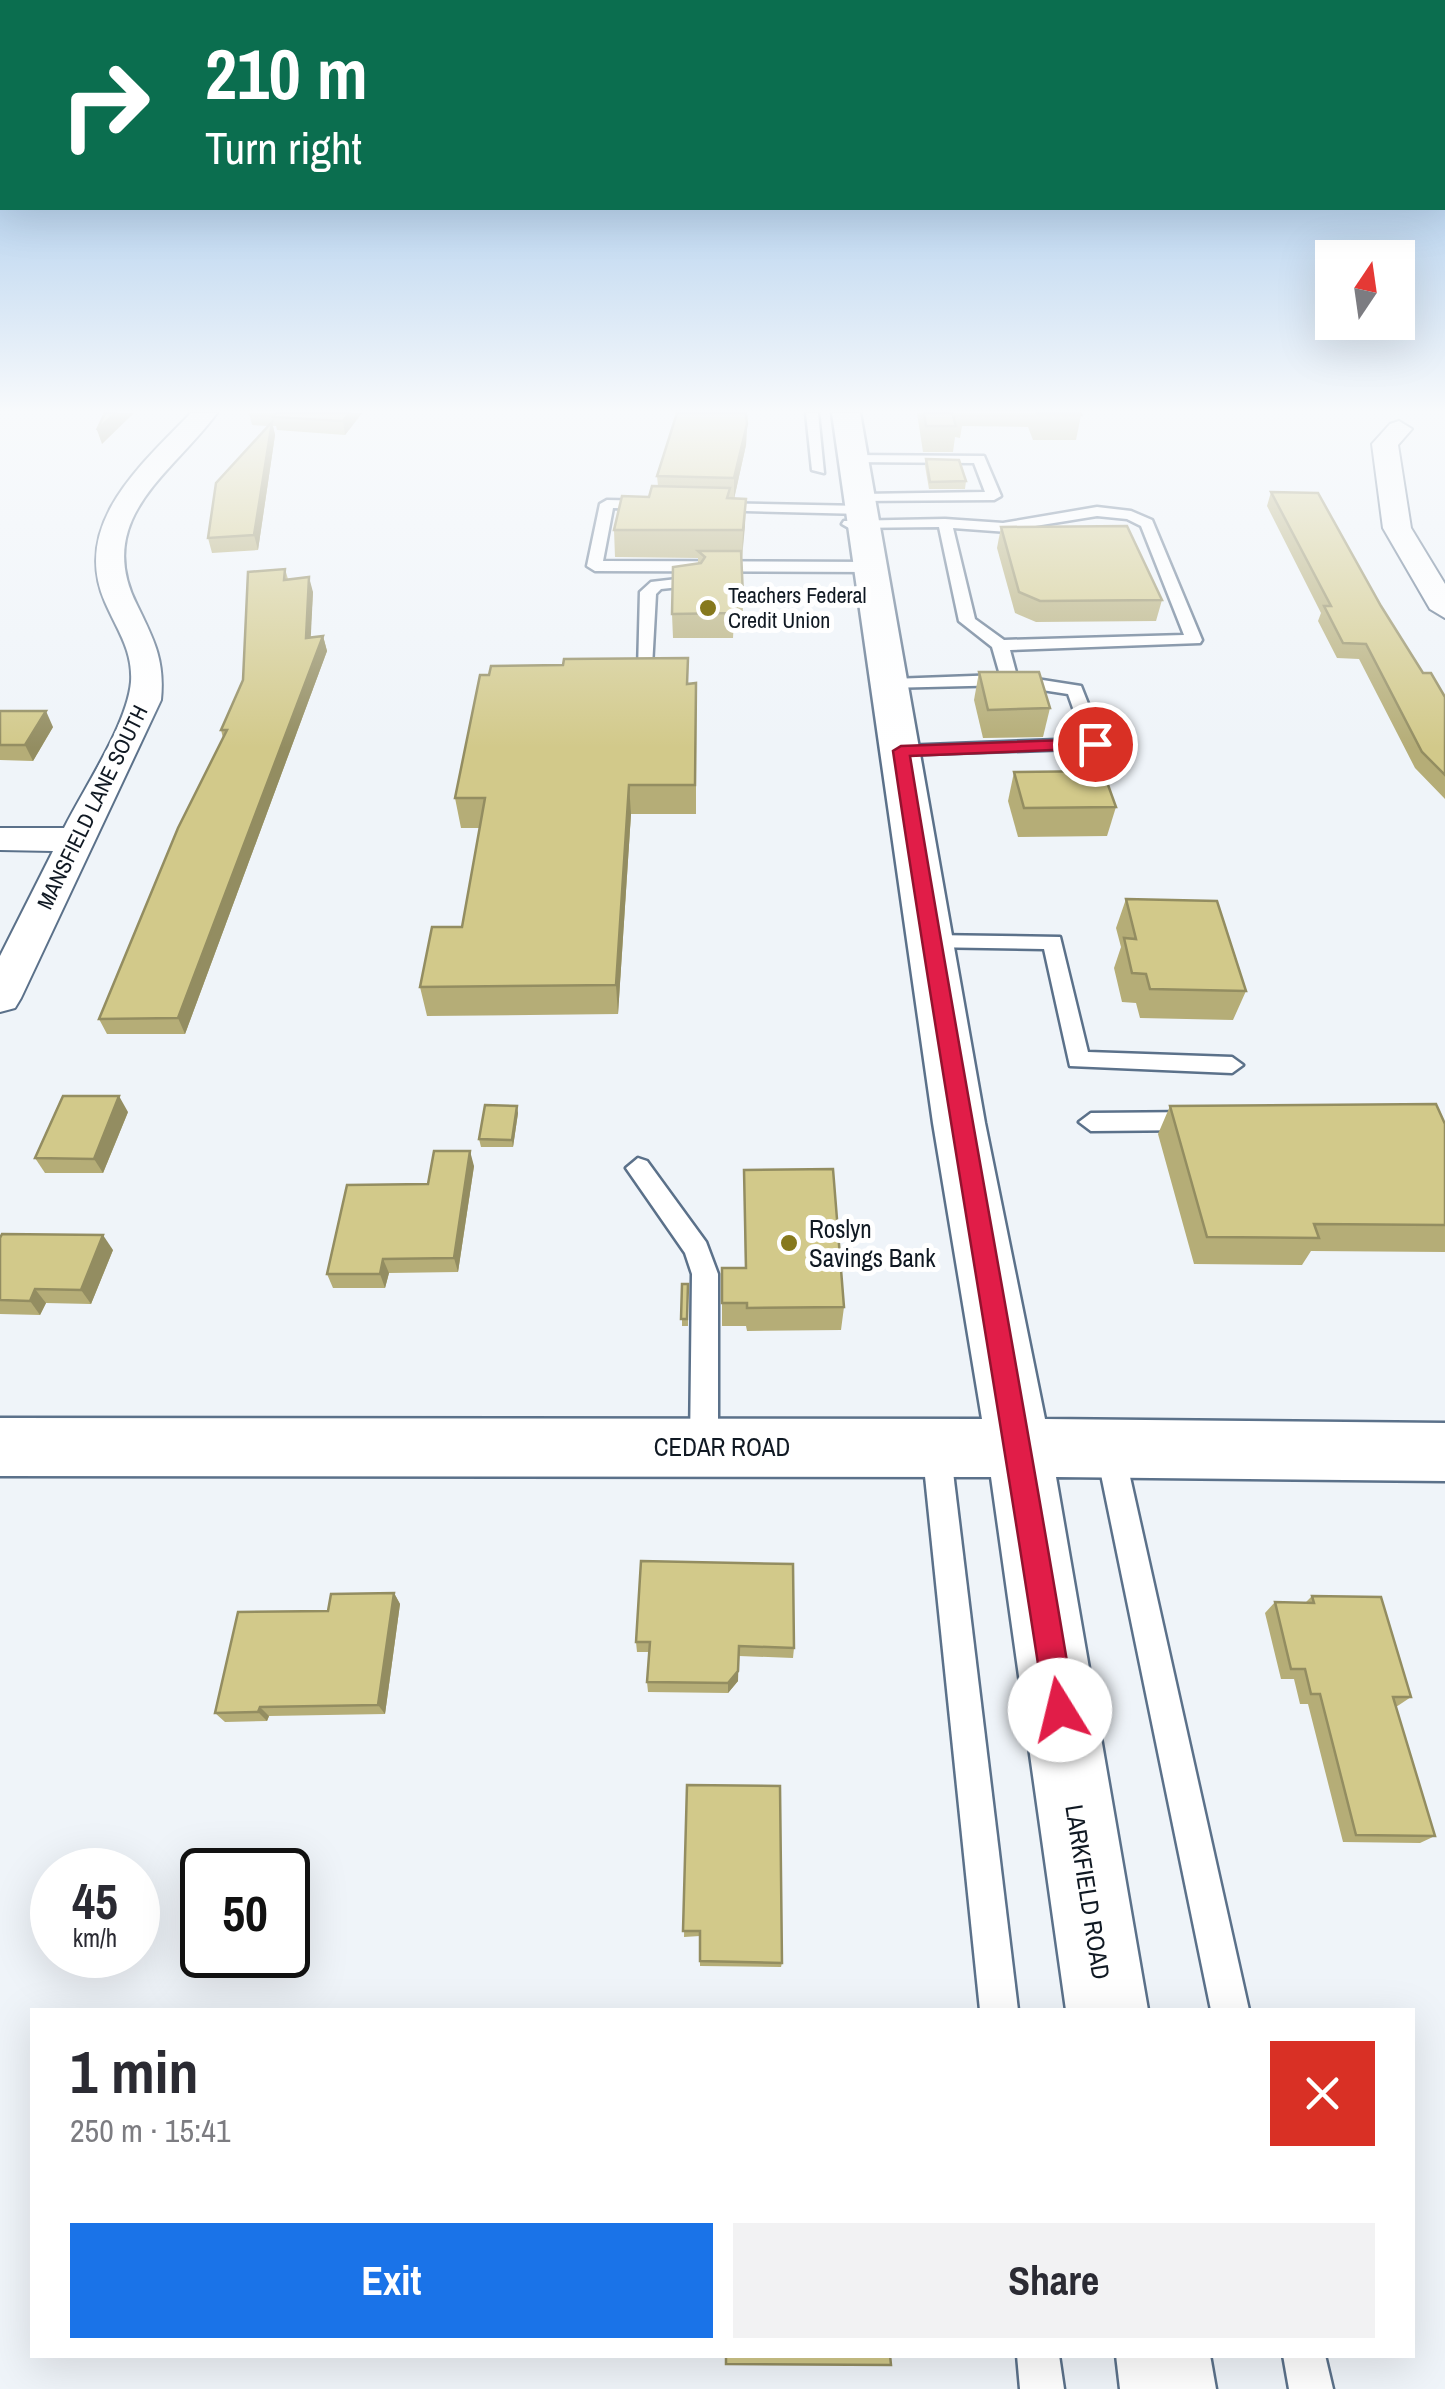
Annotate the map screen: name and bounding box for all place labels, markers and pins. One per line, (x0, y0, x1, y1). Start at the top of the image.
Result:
place label: Teachers Federal Credit Union (728, 580, 867, 635)
marker: Teachers Federal Credit Union (697, 597, 719, 619)
pin (1053, 702, 1138, 787)
place label: Roslyn Savings Bank (809, 1212, 936, 1275)
marker: Roslyn Savings Bank (778, 1232, 800, 1254)

